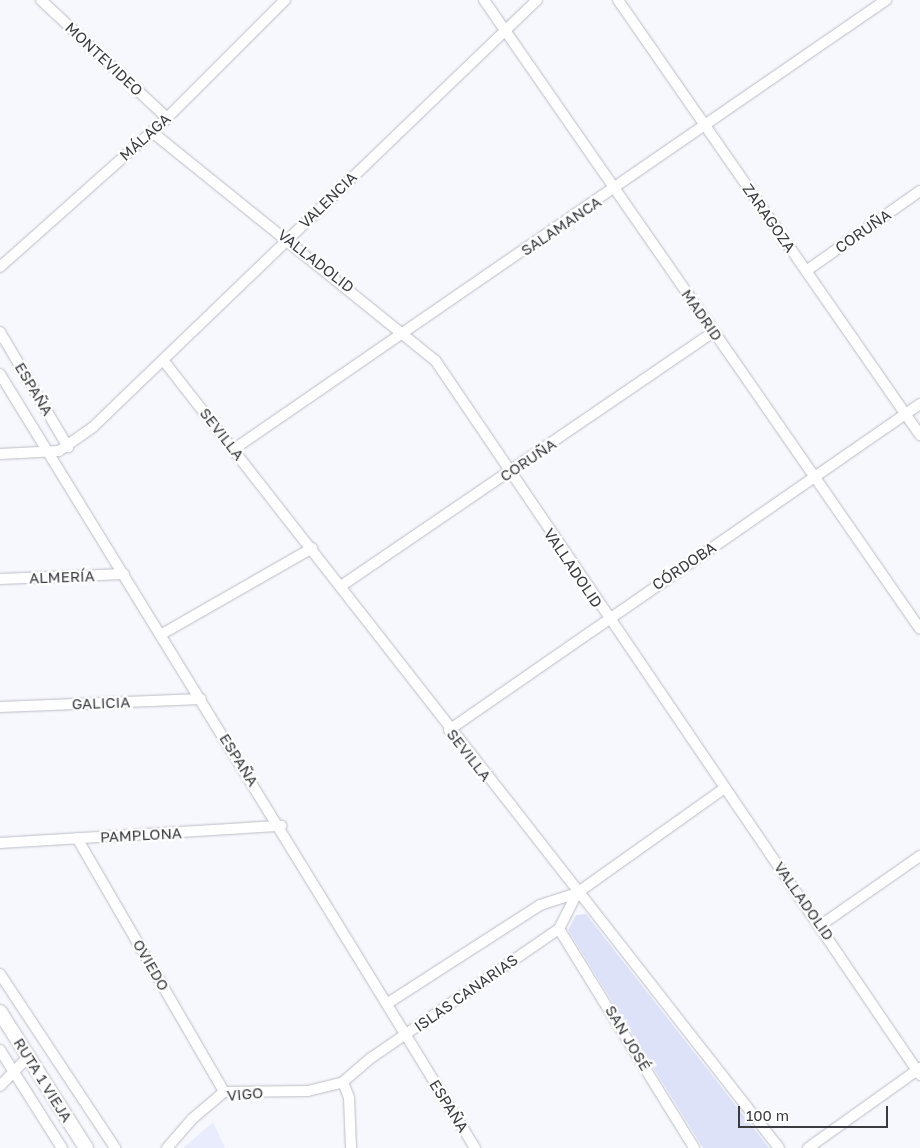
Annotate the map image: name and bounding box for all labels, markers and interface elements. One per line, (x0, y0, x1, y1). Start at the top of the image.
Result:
street label: MONTEVIDEO (62, 19, 146, 99)
street label: MÁLAGA (116, 110, 174, 164)
street label: VALENCIA (296, 168, 360, 232)
street label: ZARAGOZA (739, 180, 799, 256)
street label: SALAMANCA (517, 193, 605, 259)
street label: CORUÑA (832, 205, 894, 257)
street label: VALLADOLID (274, 226, 358, 296)
street label: MADRID (678, 286, 726, 344)
street label: ESPAÑA (11, 359, 57, 419)
street label: SEVILLA (196, 404, 248, 464)
street label: CORUÑA (497, 435, 559, 485)
street label: VALLADOLID (540, 525, 606, 611)
street label: CÓRDOBA (649, 538, 719, 594)
street label: ALMERÍA (29, 567, 95, 587)
street label: GALICIA (71, 693, 131, 713)
street label: SEVILLA (443, 725, 495, 785)
street label: ESPAÑA (216, 730, 262, 790)
street label: PAMPLONA (100, 824, 182, 846)
street label: VALLADOLID (770, 858, 838, 944)
street label: OVIEDO (129, 936, 173, 994)
street label: ISLAS CANARIAS (411, 951, 521, 1035)
street label: SAN JOSÉ (602, 1002, 654, 1074)
street label: RUTA 1 VIEJA (10, 1035, 76, 1125)
street label: ESPAÑA (426, 1076, 472, 1136)
street label: VIGO (226, 1083, 264, 1105)
scale bar (740, 1096, 890, 1128)
text: 100 m (746, 1106, 789, 1124)

